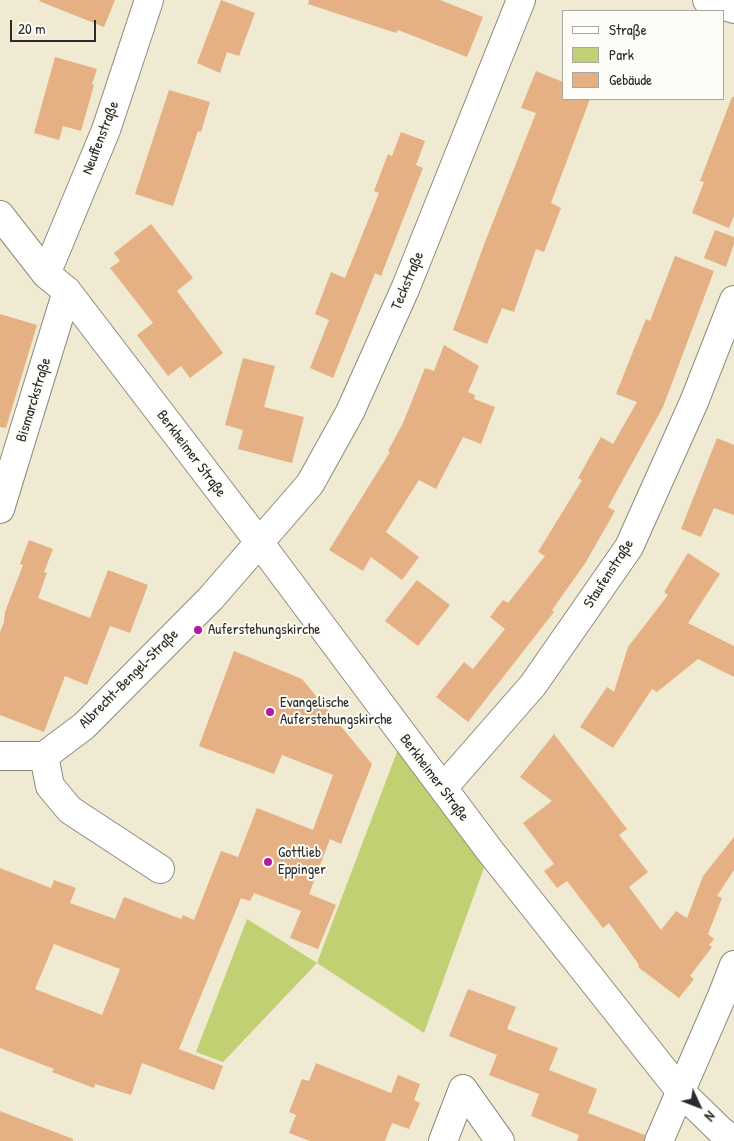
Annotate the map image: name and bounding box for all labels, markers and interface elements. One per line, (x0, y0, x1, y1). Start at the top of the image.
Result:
scale bar (12, 10, 99, 42)
legend (562, 10, 724, 100)
text: 20 m (18, 18, 45, 39)
text: Straße (609, 19, 647, 40)
text: Park (609, 44, 634, 65)
text: Gebäude (609, 69, 652, 90)
street label: Neuffenstraße (79, 99, 123, 177)
street label: Teckstraße (388, 249, 428, 313)
street label: Bismarckstraße (13, 356, 55, 444)
street label: Berkheimer Straße (152, 407, 230, 501)
street label: Staufenstraße (580, 536, 638, 612)
place label: Auferstehungskirche (208, 621, 320, 639)
marker: Auferstehungskirche (192, 624, 204, 636)
street label: Albrecht-Bengel-Straße (76, 626, 182, 732)
place label: Evangelische Auferstehungskirche (280, 694, 392, 729)
marker: Evangelische Auferstehungskirche (264, 706, 276, 718)
street label: Berkheimer Straße (395, 731, 473, 825)
place label: Gottlieb Eppinger (278, 844, 326, 879)
marker: Gottlieb Eppinger (262, 856, 274, 868)
north arrow (674, 1081, 724, 1131)
text: N (701, 1107, 720, 1126)

